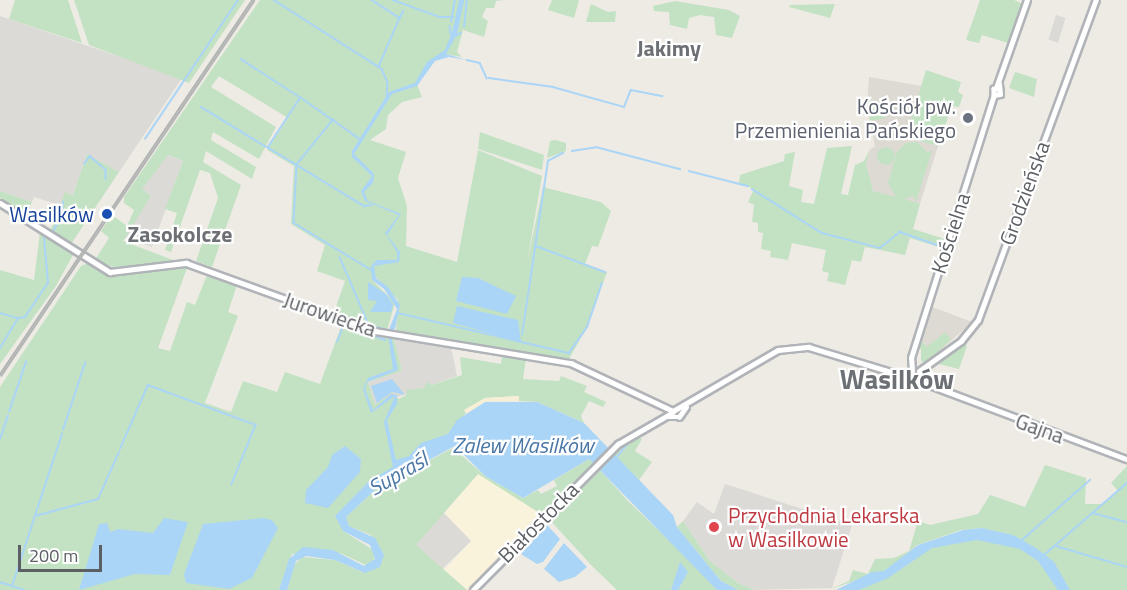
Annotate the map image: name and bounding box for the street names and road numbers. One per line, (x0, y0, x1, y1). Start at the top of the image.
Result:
street label: Grodzieńska (994, 138, 1054, 248)
street label: Kościelna (925, 189, 975, 277)
street label: Jurowiecka (280, 286, 380, 342)
street label: Gajna (1012, 408, 1068, 448)
street label: Białostocka (492, 476, 584, 568)

